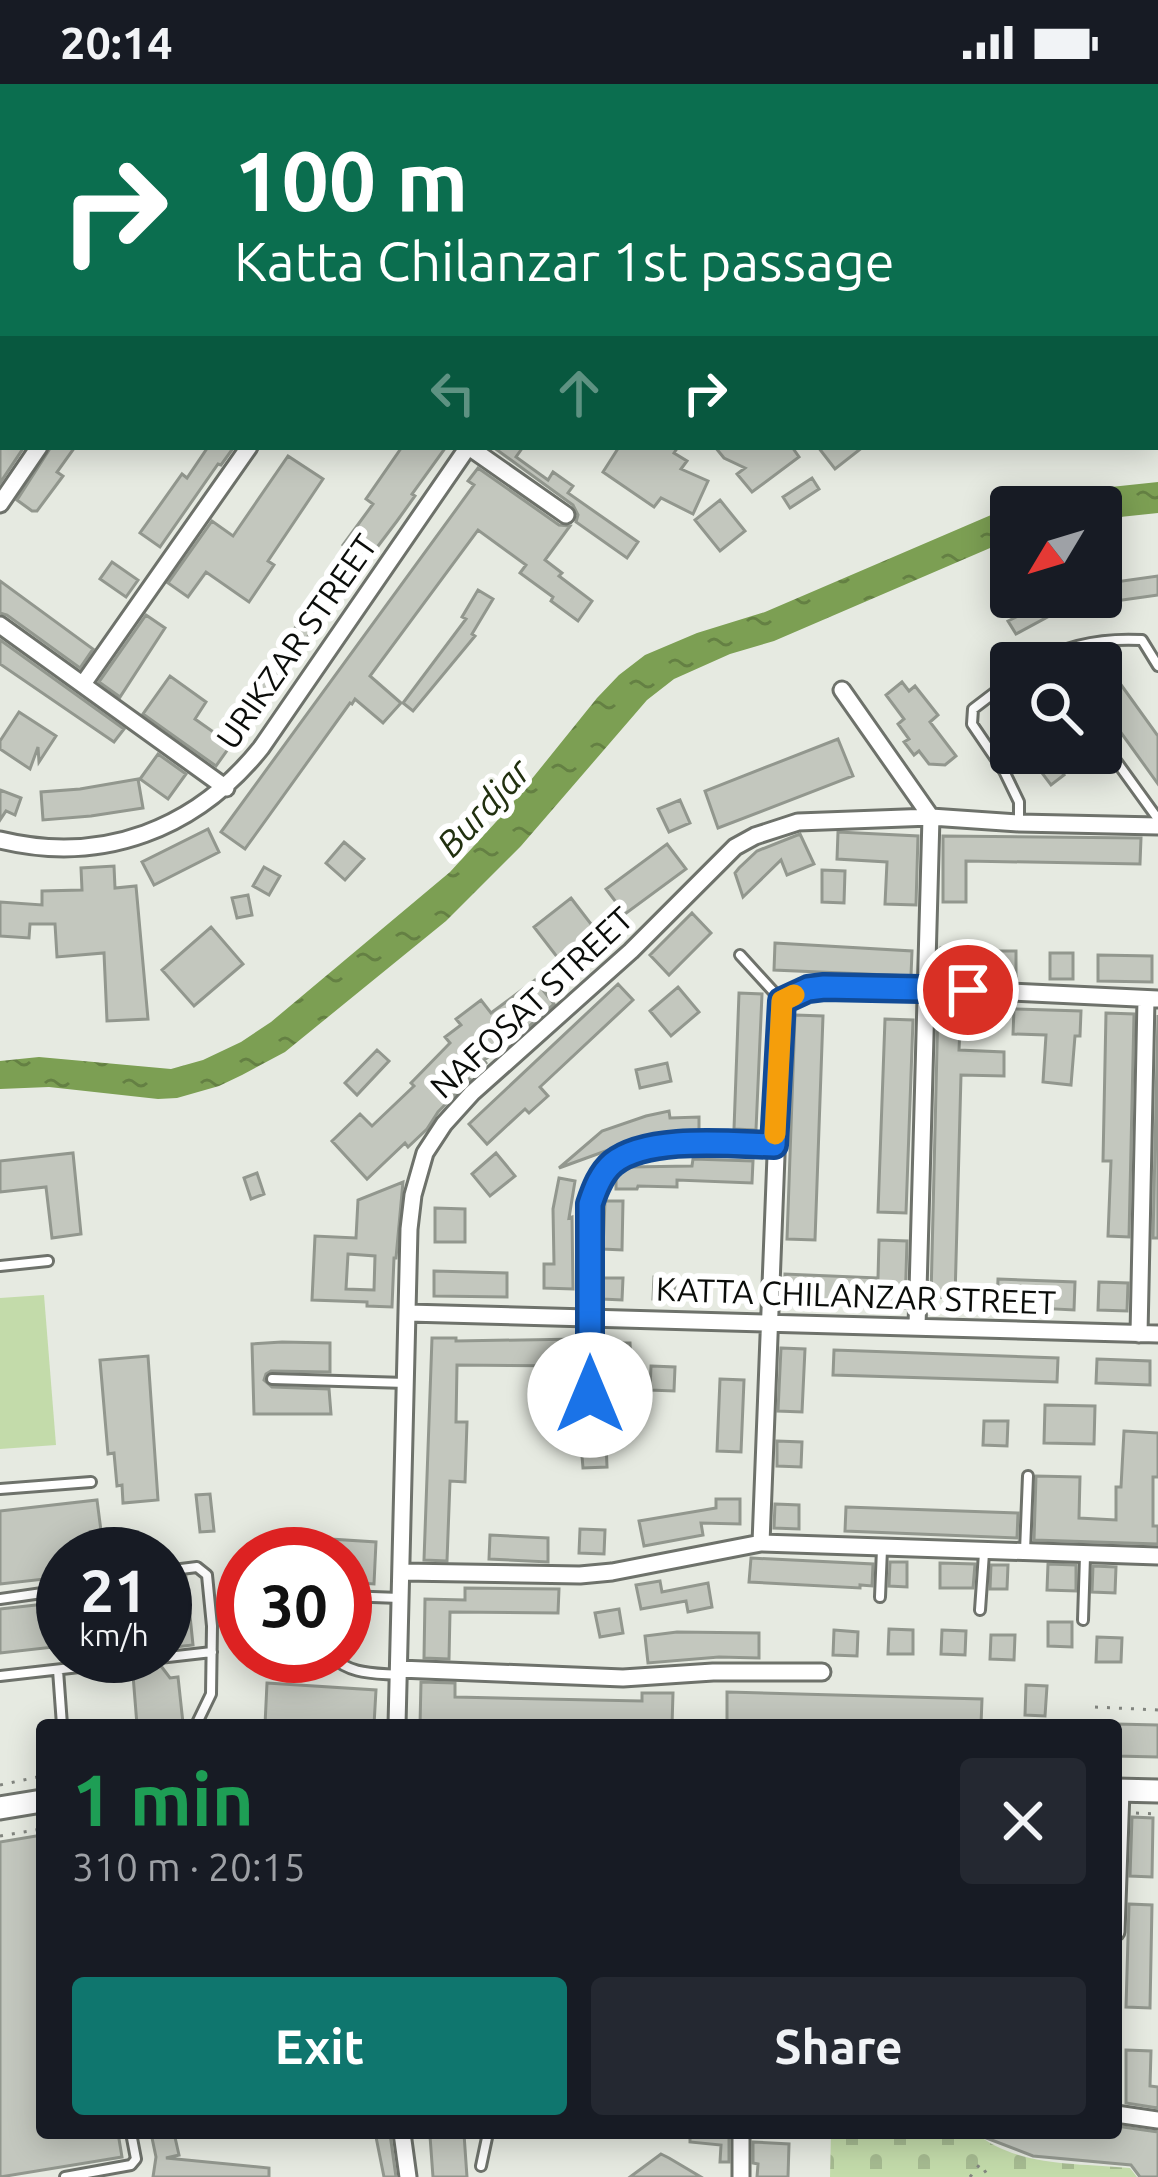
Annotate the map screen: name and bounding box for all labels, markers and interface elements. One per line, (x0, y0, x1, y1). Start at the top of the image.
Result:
text: 20:14 (60, 17, 173, 68)
icon: right (36, 132, 192, 288)
text: 100 m (234, 133, 468, 227)
text: Katta Chilanzar 1st passage (234, 231, 895, 291)
icon: left (420, 360, 486, 426)
icon: ahead (546, 360, 612, 426)
icon: right (672, 360, 738, 426)
north arrow (990, 486, 1122, 618)
map controls (990, 486, 1122, 774)
street label: URIKZAR STREET (208, 527, 384, 755)
button: search (990, 642, 1122, 774)
water label: Burdjar (428, 749, 539, 864)
street label: NAFOSAT STREET (422, 899, 640, 1105)
pin (917, 939, 1019, 1041)
icon: arrive (935, 957, 1001, 1023)
street label: KATTA CHILANZAR STREET (655, 1270, 1057, 1320)
position arrow (527, 1332, 653, 1458)
speed limit sign: 30 (216, 1527, 372, 1683)
text: 21 (80, 1556, 148, 1623)
text: km/h (79, 1618, 149, 1652)
button: close (960, 1758, 1086, 1884)
text: 1 min (72, 1759, 254, 1840)
text: 310 m · 20:15 (72, 1845, 306, 1888)
button: Exit (72, 1977, 567, 2115)
button: Share (591, 1977, 1086, 2115)

